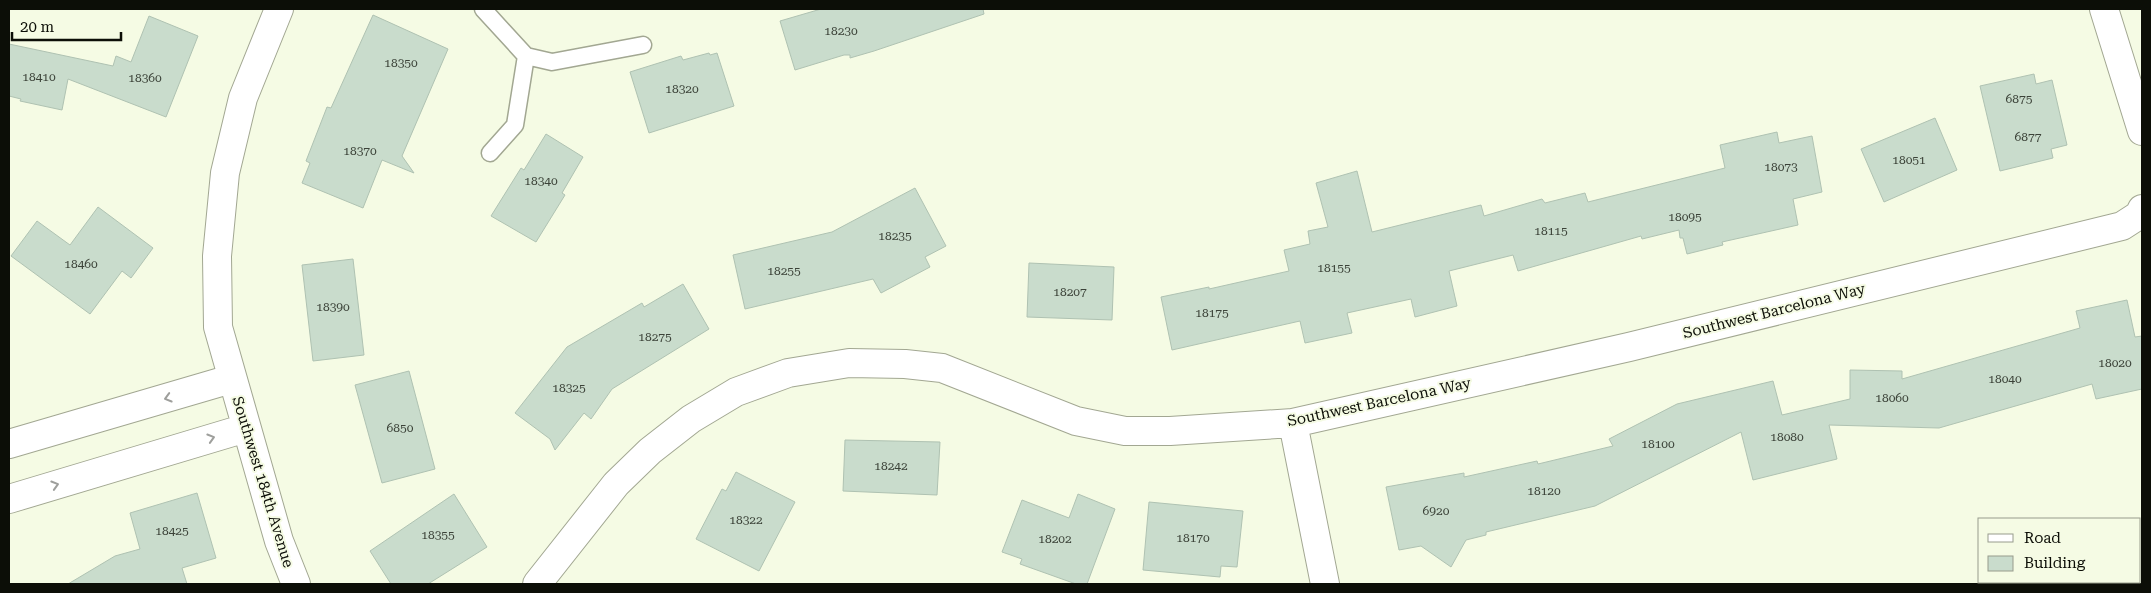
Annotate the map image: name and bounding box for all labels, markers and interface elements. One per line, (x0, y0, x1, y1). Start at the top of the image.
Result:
scale bar (12, 10, 121, 42)
text: 20 m (20, 18, 55, 36)
house number: 18230 (824, 24, 858, 38)
house number: 18350 (384, 56, 418, 70)
house number: 18410 (22, 70, 56, 84)
house number: 18360 (128, 71, 162, 85)
house number: 18320 (665, 82, 699, 96)
house number: 6875 (2006, 92, 2033, 106)
house number: 6877 (2015, 130, 2042, 144)
house number: 18370 (343, 144, 377, 158)
house number: 18051 (1892, 153, 1926, 167)
house number: 18073 (1764, 160, 1798, 174)
house number: 18340 (524, 174, 558, 188)
house number: 18095 (1668, 210, 1702, 224)
house number: 18115 (1534, 224, 1568, 238)
house number: 18235 (878, 229, 912, 243)
house number: 18460 (64, 257, 98, 271)
house number: 18155 (1317, 261, 1351, 275)
house number: 18255 (767, 264, 801, 278)
street label: Southwest Barcelona Way (1681, 280, 1867, 342)
house number: 18207 (1053, 285, 1087, 299)
house number: 18390 (316, 300, 350, 314)
house number: 18175 (1195, 306, 1229, 320)
house number: 18275 (638, 330, 672, 344)
house number: 18020 (2098, 356, 2132, 370)
house number: 18040 (1988, 372, 2022, 386)
street label: Southwest Barcelona Way (1285, 374, 1473, 430)
house number: 18325 (552, 381, 586, 395)
house number: 18060 (1875, 391, 1909, 405)
one-way arrow (164, 392, 172, 402)
street label: Southwest 184th Avenue (228, 394, 298, 570)
house number: 6850 (387, 421, 414, 435)
house number: 18080 (1770, 430, 1804, 444)
one-way arrow (207, 434, 215, 444)
house number: 18100 (1641, 437, 1675, 451)
house number: 18242 (874, 459, 908, 473)
one-way arrow (51, 480, 59, 490)
house number: 18120 (1527, 484, 1561, 498)
house number: 6920 (1423, 504, 1450, 518)
house number: 18322 (729, 513, 763, 527)
legend (1978, 518, 2141, 583)
house number: 18425 (155, 524, 189, 538)
house number: 18355 (421, 528, 455, 542)
text: Road (2024, 529, 2061, 547)
house number: 18170 (1176, 531, 1210, 545)
house number: 18202 (1038, 532, 1072, 546)
text: Building (2024, 554, 2086, 572)

